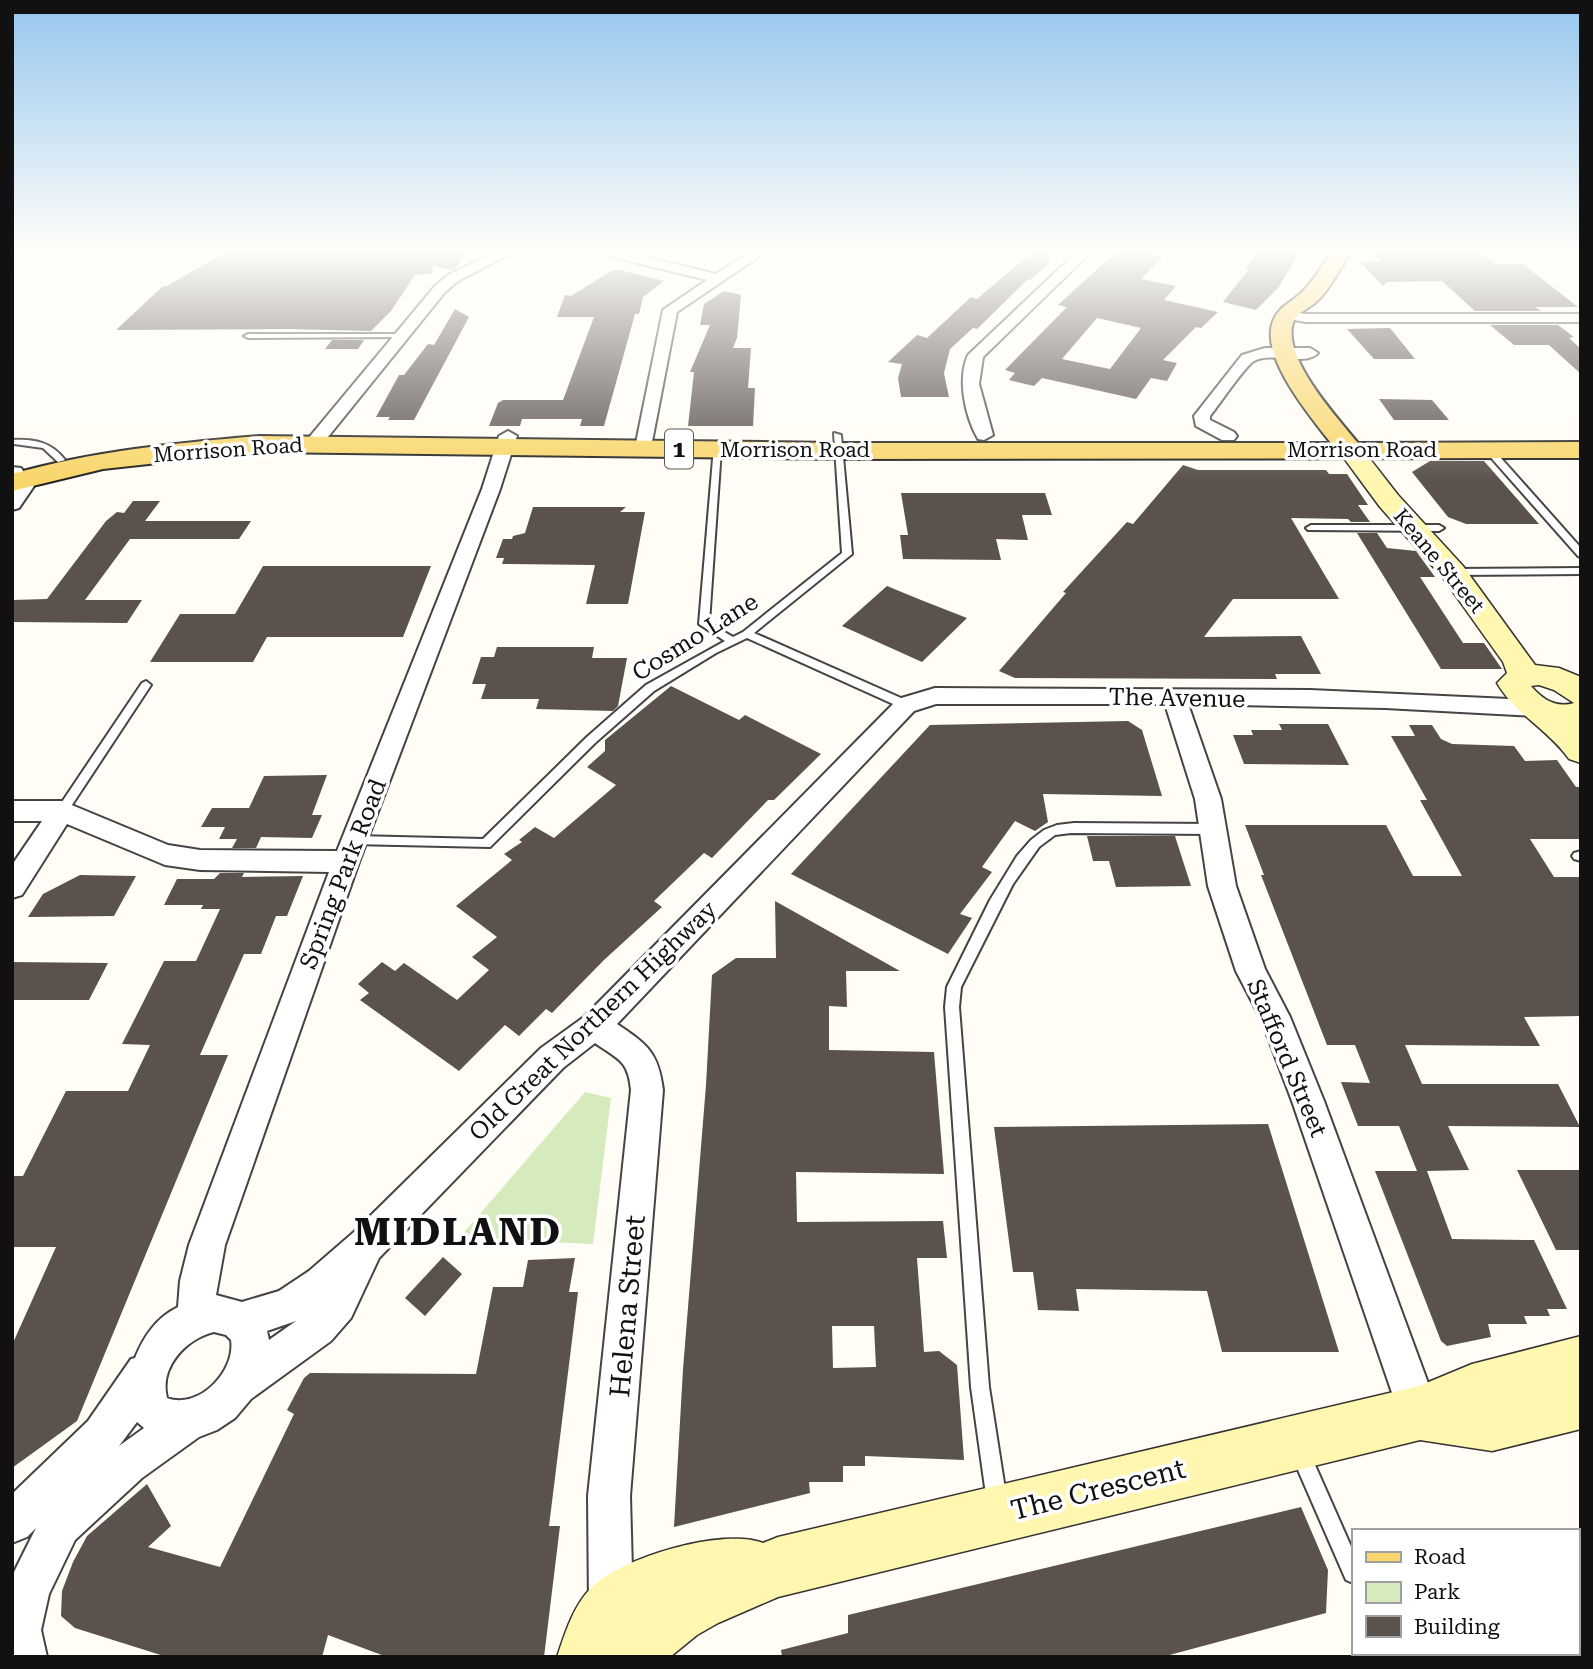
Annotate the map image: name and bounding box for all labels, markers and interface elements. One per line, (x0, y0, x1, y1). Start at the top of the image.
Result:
road number: 1 (665, 430, 693, 468)
street label: Morrison Road (152, 433, 304, 467)
street label: Morrison Road (720, 438, 871, 462)
street label: Morrison Road (1287, 438, 1438, 462)
street label: Keane Street (1389, 504, 1490, 618)
street label: Cosmo Lane (627, 587, 763, 687)
street label: The Avenue (1108, 683, 1246, 713)
street label: Spring Park Road (294, 775, 392, 973)
street label: Old Great Northern Highway (464, 895, 723, 1147)
street label: Stafford Street (1241, 975, 1333, 1141)
district label: MIDLAND (354, 1210, 562, 1254)
street label: Helena Street (603, 1214, 652, 1399)
street label: The Crescent (1007, 1452, 1189, 1527)
legend (1352, 1529, 1579, 1655)
text: Road (1414, 1545, 1466, 1569)
text: Park (1414, 1580, 1460, 1604)
text: Building (1414, 1615, 1500, 1639)

